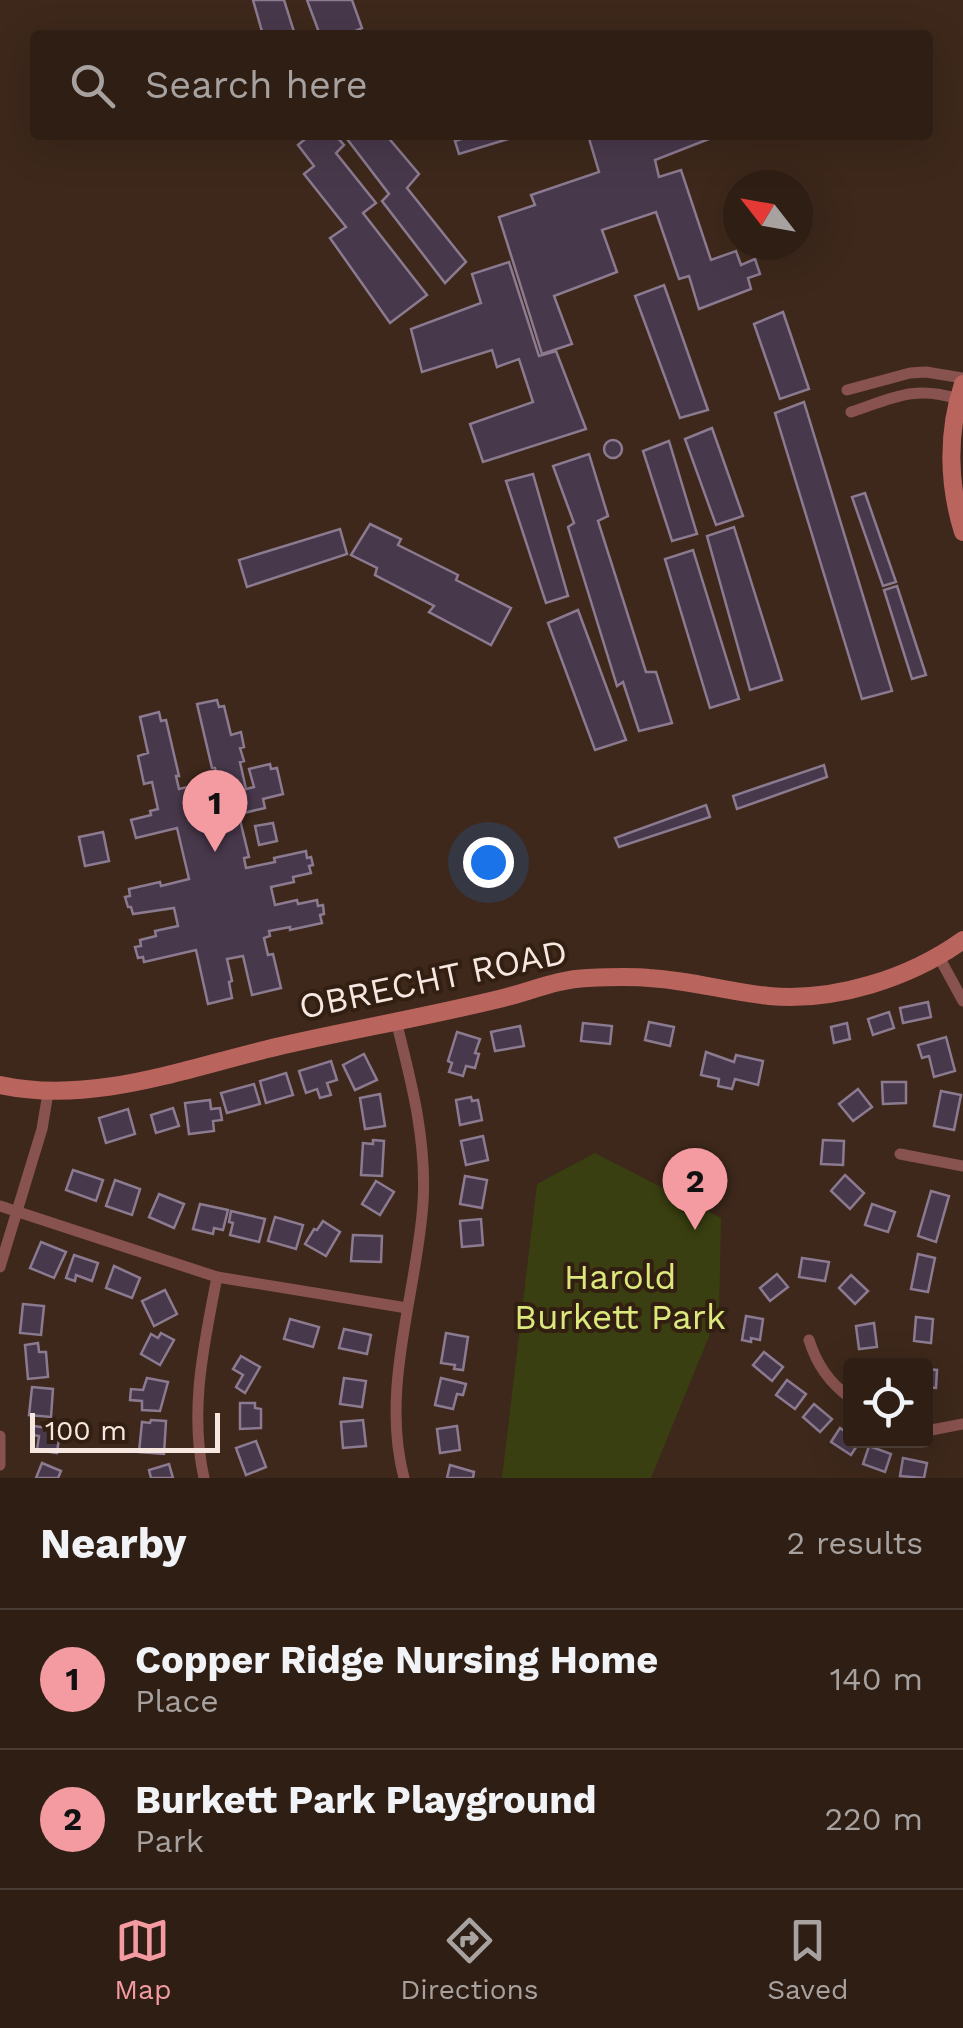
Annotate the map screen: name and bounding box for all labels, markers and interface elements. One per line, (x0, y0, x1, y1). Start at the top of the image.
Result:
search box (30, 30, 933, 140)
icon: search (65, 58, 120, 113)
text: Search here (145, 63, 368, 107)
north arrow (723, 170, 813, 260)
pin: 1 (182, 770, 248, 852)
your location (463, 837, 514, 888)
street label: OBRECHT ROAD (295, 930, 571, 1028)
pin: 2 (662, 1148, 728, 1230)
park label: Harold Burkett Park (514, 1256, 726, 1338)
map controls (843, 1358, 933, 1448)
button: locate (843, 1358, 933, 1448)
scale bar (30, 1408, 220, 1452)
text: 100 m (45, 1414, 127, 1447)
text: Nearby (40, 1519, 187, 1568)
text: 2 results (786, 1524, 923, 1562)
text: Copper Ridge Nursing Home (135, 1638, 658, 1682)
text: 1 (66, 1660, 79, 1698)
text: 140 m (830, 1660, 923, 1698)
text: Place (135, 1682, 219, 1720)
text: Burkett Park Playground (135, 1778, 597, 1822)
text: 2 (63, 1800, 82, 1838)
text: 220 m (824, 1800, 923, 1838)
text: Park (135, 1822, 204, 1860)
tab: Map (114, 1913, 172, 2006)
tab: Directions (400, 1913, 539, 2006)
tab: Saved (767, 1913, 849, 2006)

